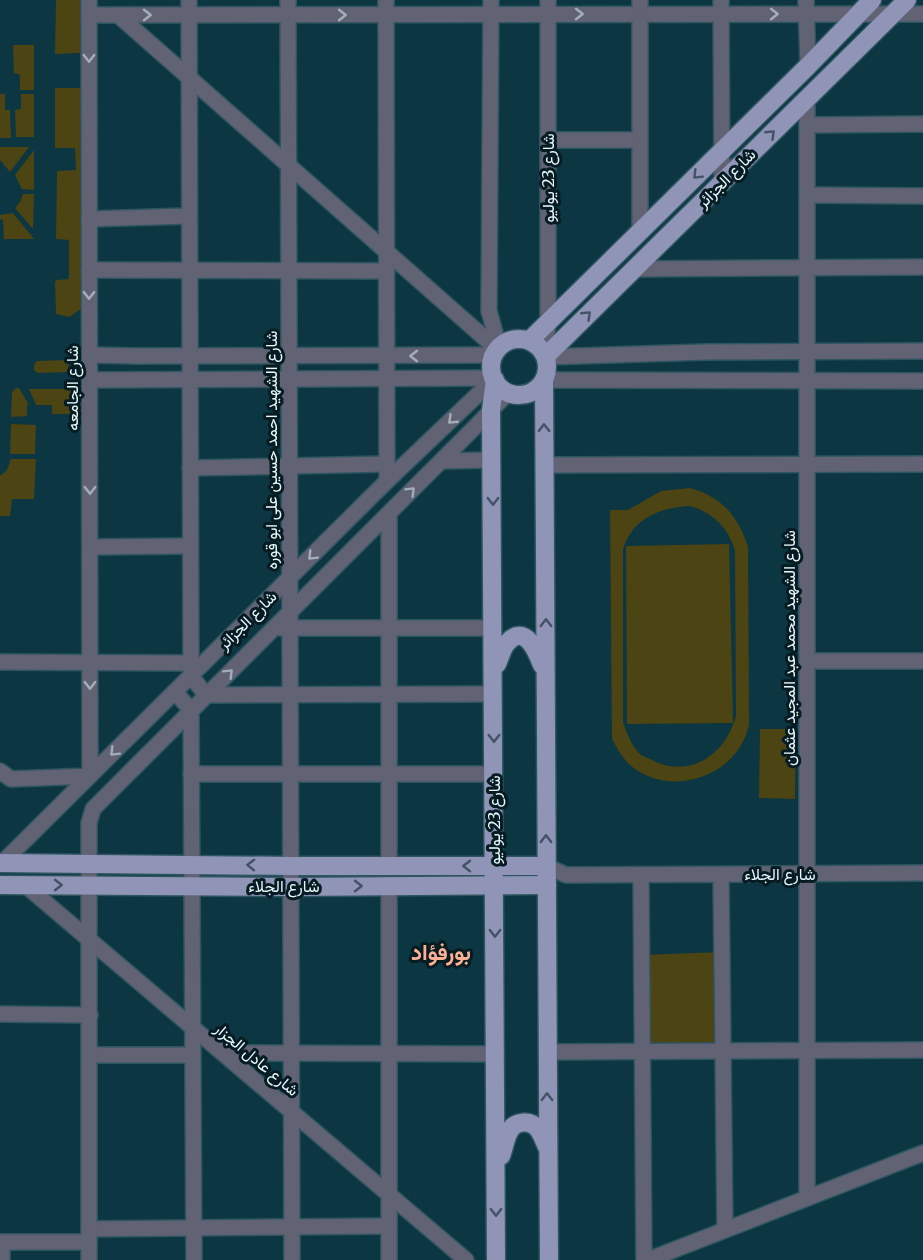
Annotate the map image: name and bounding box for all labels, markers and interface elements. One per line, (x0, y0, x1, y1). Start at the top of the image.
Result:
one-way arrow (575, 8, 584, 20)
one-way arrow (770, 8, 779, 20)
one-way arrow (143, 9, 152, 21)
one-way arrow (338, 9, 347, 21)
one-way arrow (83, 54, 95, 63)
one-way arrow (763, 130, 774, 141)
street label: شارع 23 يوليو (538, 133, 560, 223)
street label: شارع الجزائر (692, 144, 761, 214)
one-way arrow (694, 168, 705, 179)
one-way arrow (83, 291, 95, 300)
one-way arrow (581, 311, 591, 322)
street label: شارع الشهيد احمد حسين على ابو قوره (261, 331, 283, 569)
street label: شارع الجامعه (62, 345, 84, 431)
one-way arrow (409, 350, 418, 362)
one-way arrow (448, 412, 459, 423)
one-way arrow (538, 423, 550, 432)
one-way arrow (84, 486, 96, 495)
one-way arrow (405, 487, 415, 498)
one-way arrow (487, 497, 499, 506)
street label: شارع الشهيد محمد عبد المجيد عثمان (779, 530, 801, 766)
one-way arrow (308, 549, 319, 559)
street label: شارع الجزائر (213, 586, 282, 656)
one-way arrow (540, 618, 552, 627)
one-way arrow (222, 669, 232, 680)
one-way arrow (84, 681, 96, 690)
one-way arrow (488, 734, 500, 743)
one-way arrow (111, 745, 122, 756)
street label: شارع 23 يوليو (484, 775, 506, 865)
one-way arrow (540, 834, 552, 843)
one-way arrow (246, 859, 255, 872)
one-way arrow (462, 860, 471, 872)
street label: شارع الجلاء (744, 864, 816, 886)
street label: شارع الجلاء (248, 876, 320, 898)
one-way arrow (54, 879, 63, 891)
one-way arrow (354, 880, 363, 892)
one-way arrow (489, 929, 501, 938)
district label: بورفؤاد (411, 938, 471, 966)
street label: شارع عادل الجزار (209, 1017, 303, 1102)
one-way arrow (541, 1092, 553, 1101)
one-way arrow (490, 1208, 502, 1217)

